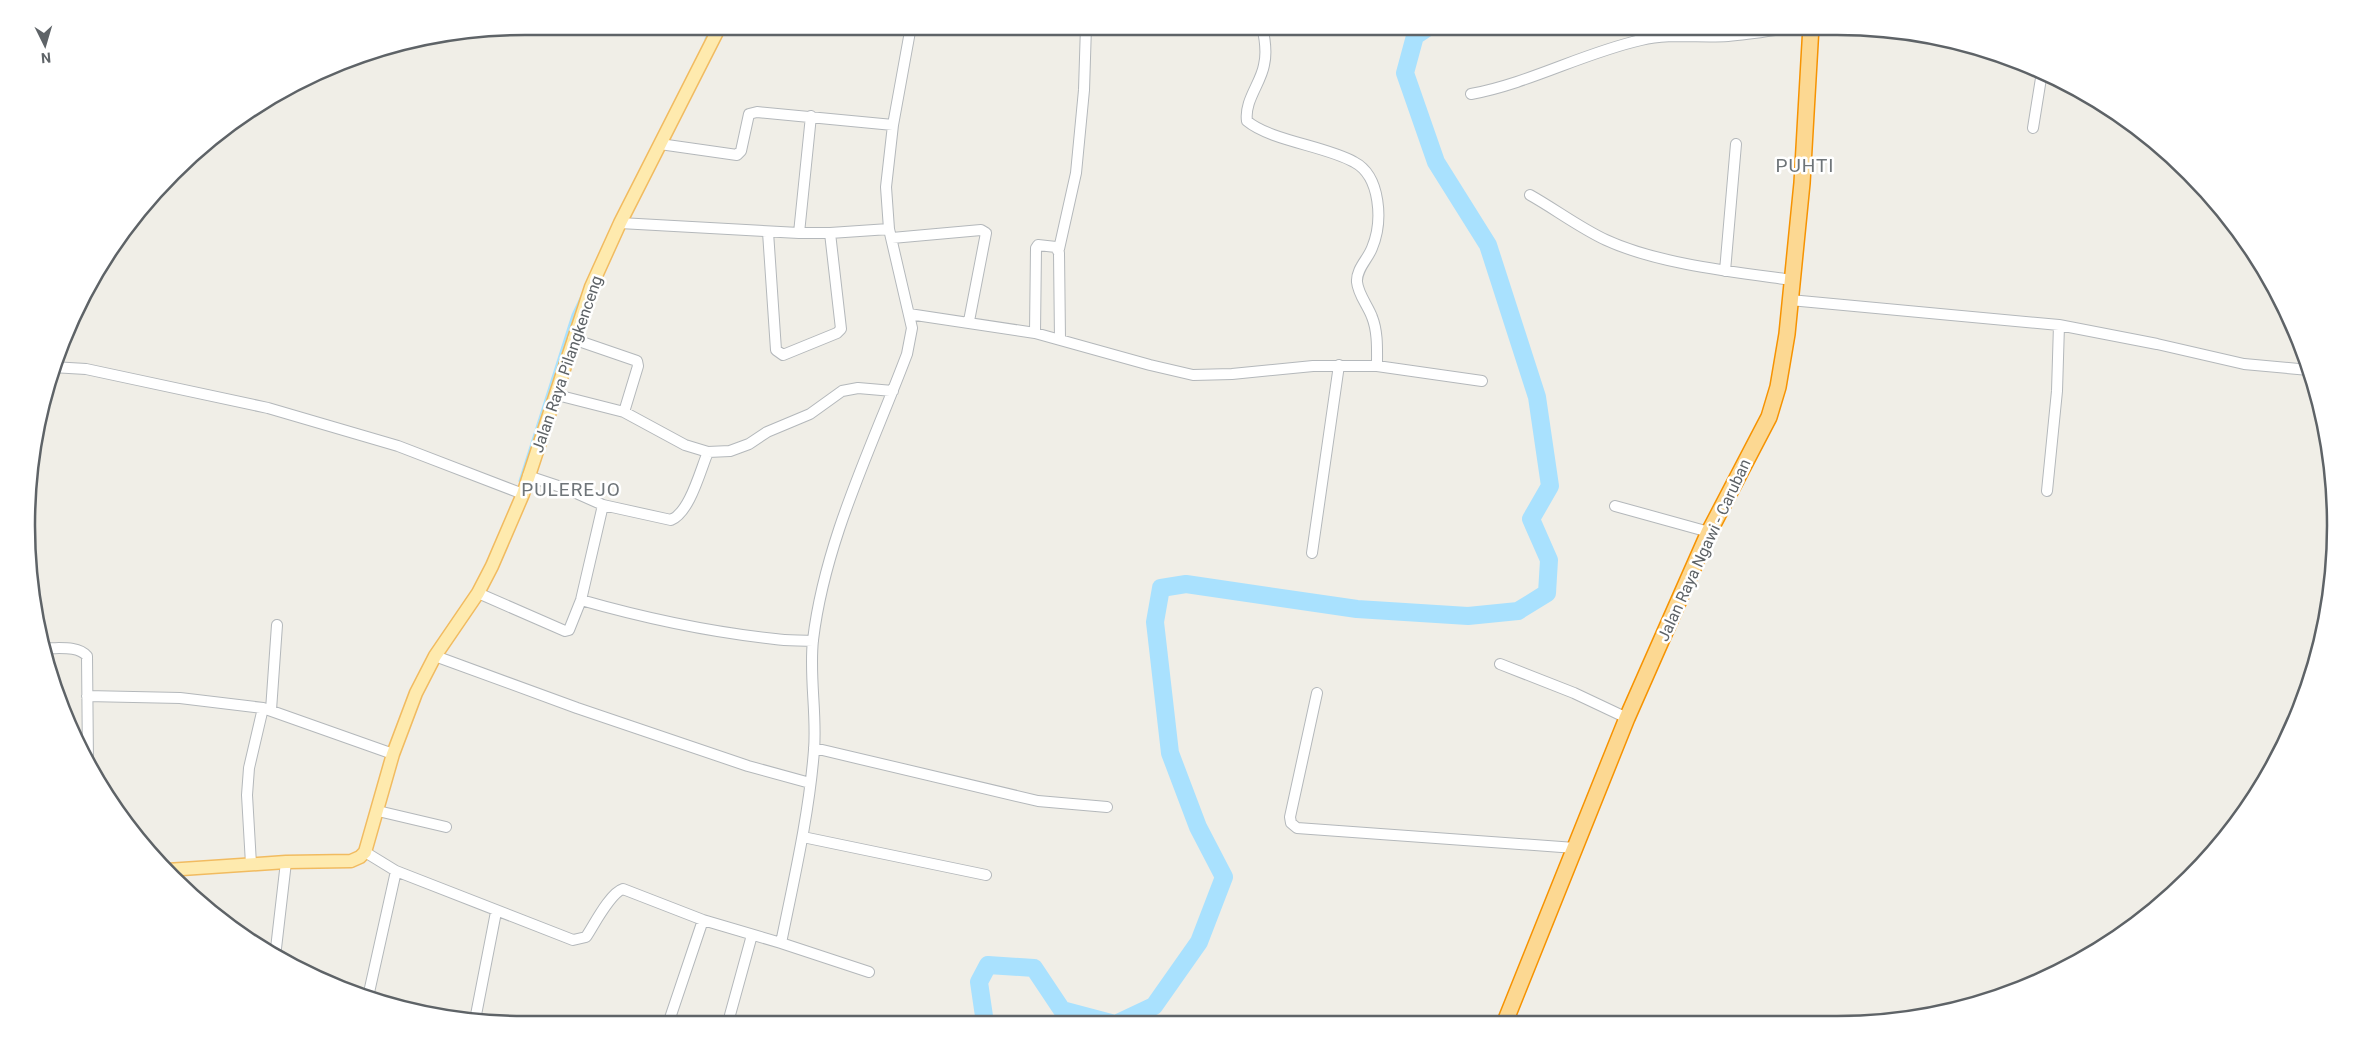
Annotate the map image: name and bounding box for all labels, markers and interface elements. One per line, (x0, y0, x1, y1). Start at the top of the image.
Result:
north arrow (20, 20, 70, 70)
text: N (41, 50, 52, 66)
district label: PUHTI (1775, 154, 1835, 177)
street label: Jalan Raya Pilangkenceng (528, 273, 606, 455)
street label: Jalan Raya Ngawi - Caruban (1653, 456, 1755, 644)
district label: PULEREJO (521, 478, 621, 501)

